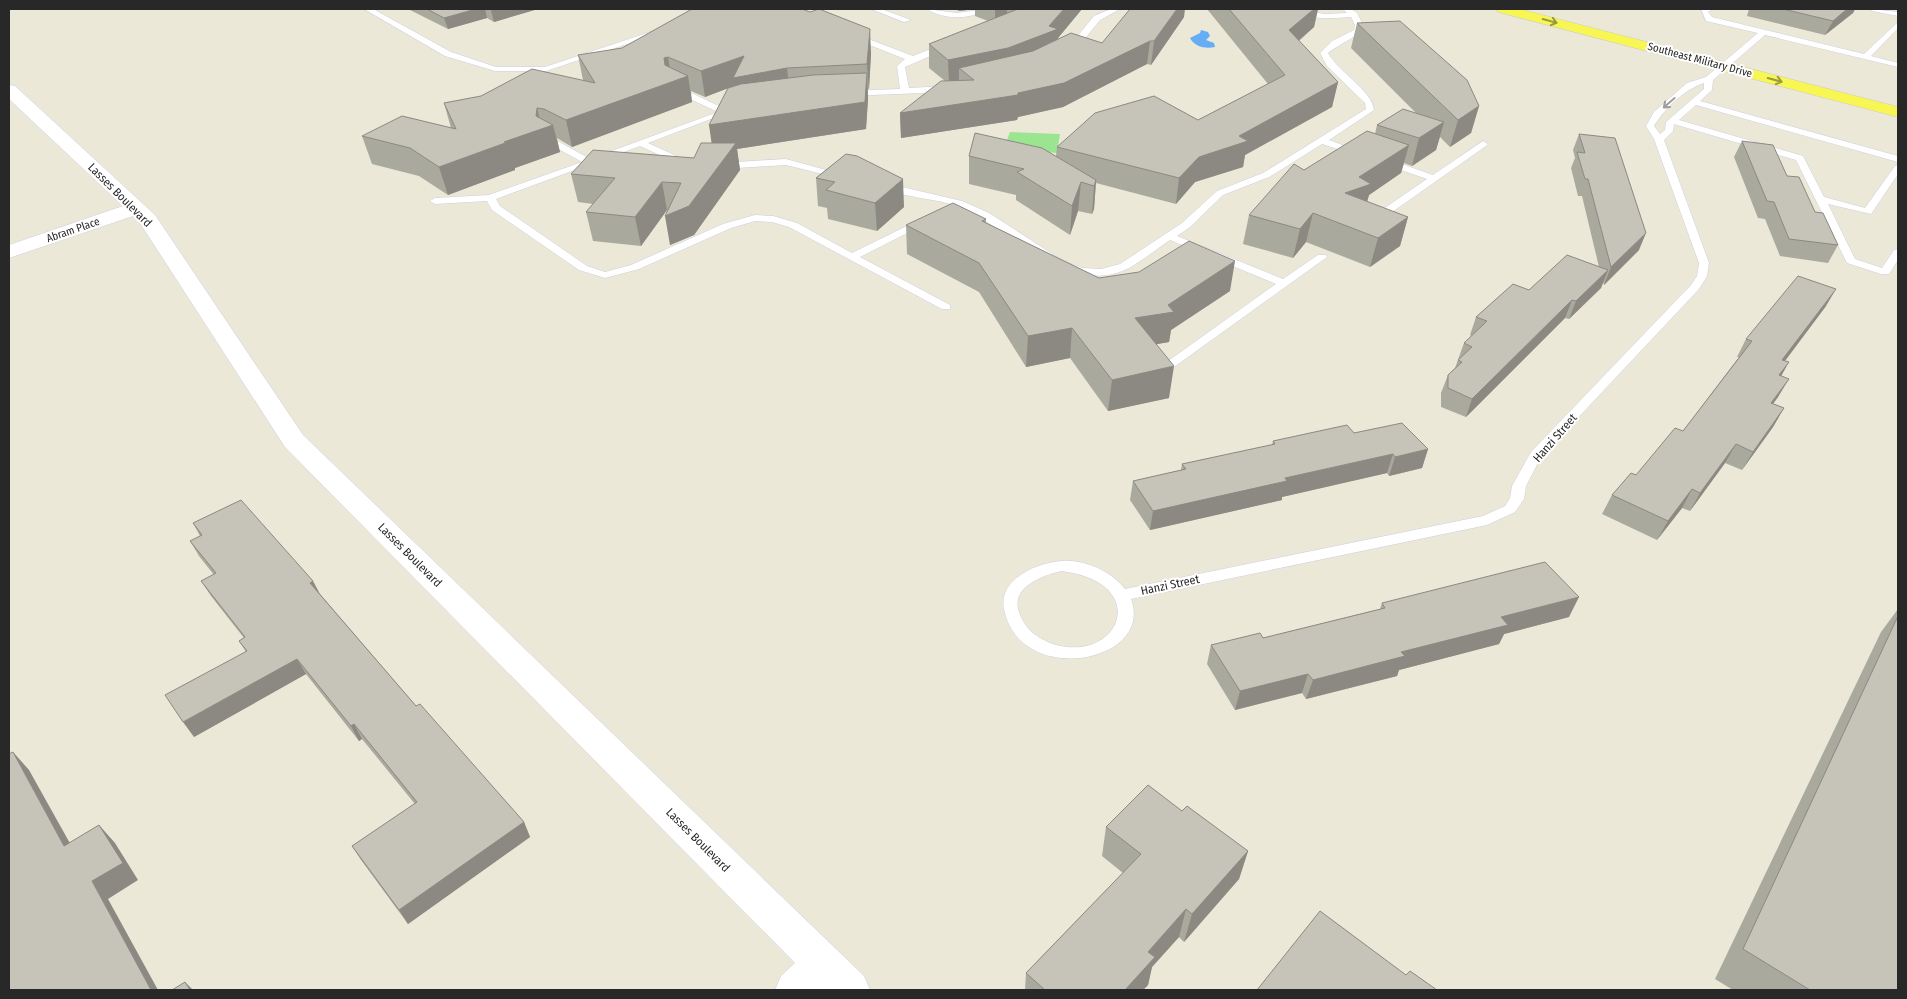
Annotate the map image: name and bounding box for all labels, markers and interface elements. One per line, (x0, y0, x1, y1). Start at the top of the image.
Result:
one-way arrow (1541, 17, 1557, 26)
street label: Southeast Military Drive (1646, 40, 1754, 80)
one-way arrow (1766, 75, 1782, 85)
one-way arrow (1663, 97, 1676, 109)
street label: Lasses Boulevard (85, 160, 155, 230)
street label: Abram Place (45, 215, 101, 245)
street label: Hanzi Street (1530, 411, 1580, 465)
street label: Lasses Boulevard (375, 520, 445, 590)
street label: Hanzi Street (1139, 572, 1201, 598)
street label: Lasses Boulevard (663, 805, 733, 875)

